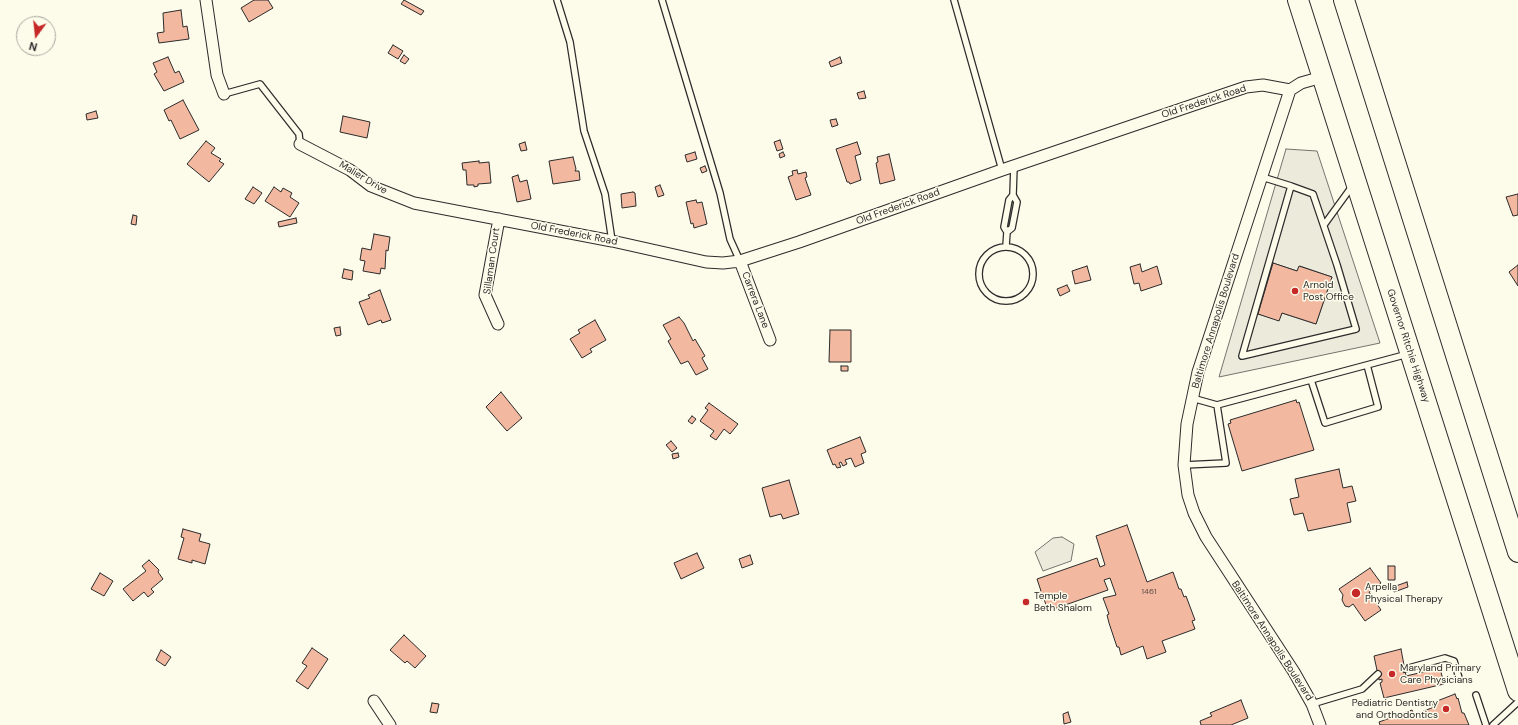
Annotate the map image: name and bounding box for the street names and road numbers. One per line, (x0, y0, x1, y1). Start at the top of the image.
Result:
street label: Old Frederick Road (1160, 83, 1248, 121)
street label: Malier Drive (337, 159, 389, 197)
street label: Old Frederick Road (855, 186, 941, 228)
street label: Old Frederick Road (530, 220, 618, 248)
street label: Sillaman Court (481, 227, 503, 295)
street label: Baltimore Annapolis Boulevard (1190, 252, 1242, 390)
street label: Carrera Lane (739, 270, 771, 330)
street label: Governor Ritchie Highway (1384, 288, 1432, 404)
street label: Baltimore Annapolis Boulevard (1229, 579, 1315, 703)

